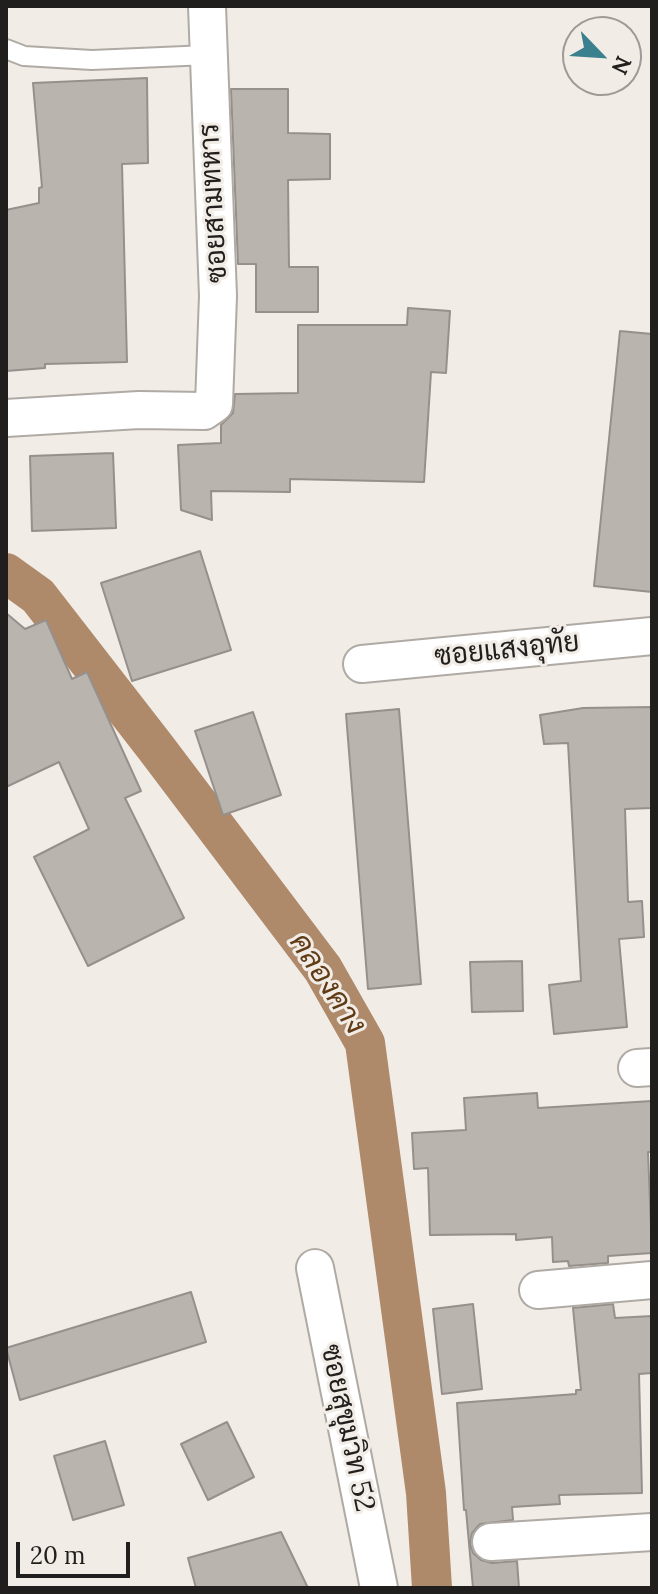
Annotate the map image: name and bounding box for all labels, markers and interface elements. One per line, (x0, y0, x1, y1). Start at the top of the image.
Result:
north arrow (562, 16, 642, 96)
text: N (606, 52, 638, 79)
street label: ซอยสามทหาร (193, 122, 235, 284)
street label: ซอยแสงอุทัย (433, 626, 581, 674)
water label: คลองคาง (281, 927, 373, 1041)
street label: ซอยสุขุมวิท 52 (313, 1341, 381, 1515)
scale bar (20, 1526, 134, 1576)
text: 20 m (30, 1540, 86, 1571)

